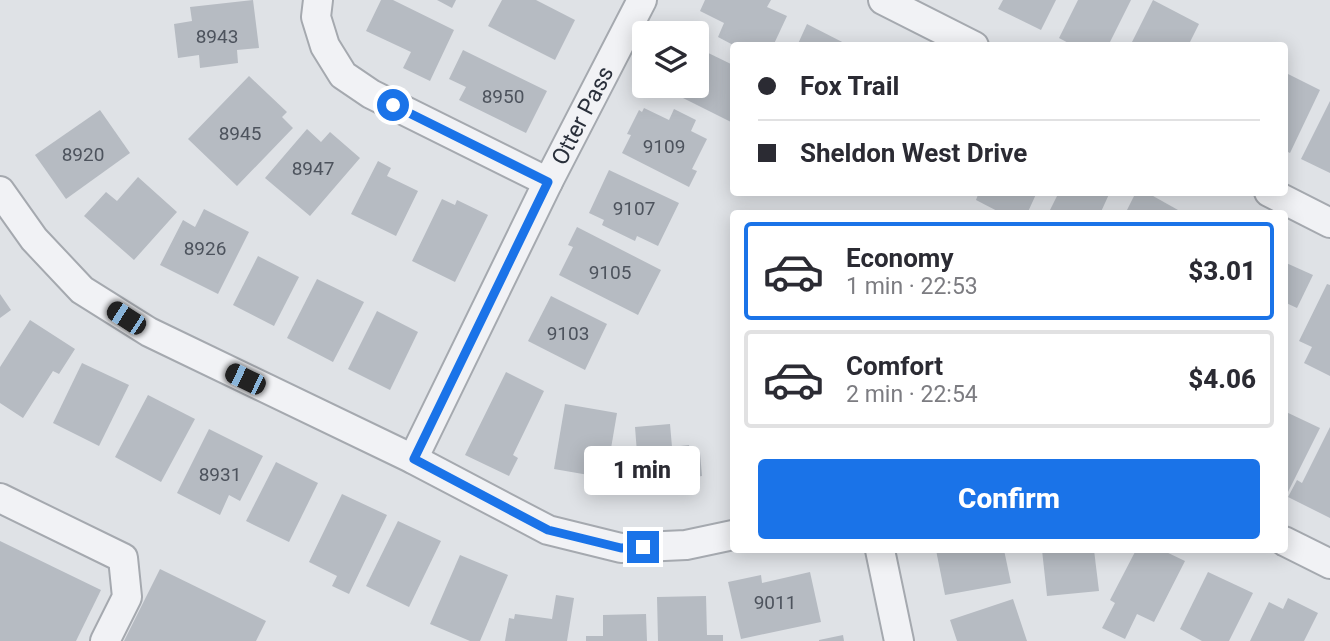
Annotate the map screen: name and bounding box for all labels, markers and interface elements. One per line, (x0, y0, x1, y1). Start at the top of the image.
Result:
map controls (632, 21, 709, 98)
button: layers (632, 21, 709, 98)
house number: 8943 (196, 25, 238, 48)
street label: Otter Pass (546, 62, 619, 170)
text: Fox Trail (800, 71, 899, 101)
house number: 8950 (482, 85, 524, 108)
route start (377, 89, 409, 121)
house number: 8945 (219, 122, 261, 145)
house number: 9109 (643, 135, 685, 158)
text: Sheldon West Drive (800, 138, 1027, 168)
house number: 8920 (62, 143, 104, 166)
house number: 8947 (292, 157, 334, 180)
house number: 9107 (613, 197, 655, 220)
house number: 8926 (184, 237, 226, 260)
icon: car (762, 240, 825, 303)
text: Economy (846, 243, 953, 273)
text: $3.01 (1188, 256, 1256, 286)
house number: 9105 (589, 261, 631, 284)
text: 1 min · 22:53 (846, 273, 978, 300)
car (103, 298, 150, 338)
house number: 9103 (547, 322, 589, 345)
icon: car (762, 348, 825, 411)
text: Comfort (846, 351, 943, 381)
car (222, 360, 269, 398)
text: $4.06 (1188, 364, 1256, 394)
text: 2 min · 22:54 (846, 381, 978, 408)
callout: 1 min (585, 446, 701, 494)
text: 1 min (613, 457, 671, 484)
button: Confirm (758, 459, 1260, 539)
house number: 8931 (199, 463, 241, 486)
route end (627, 531, 659, 563)
house number: 9011 (754, 591, 796, 614)

